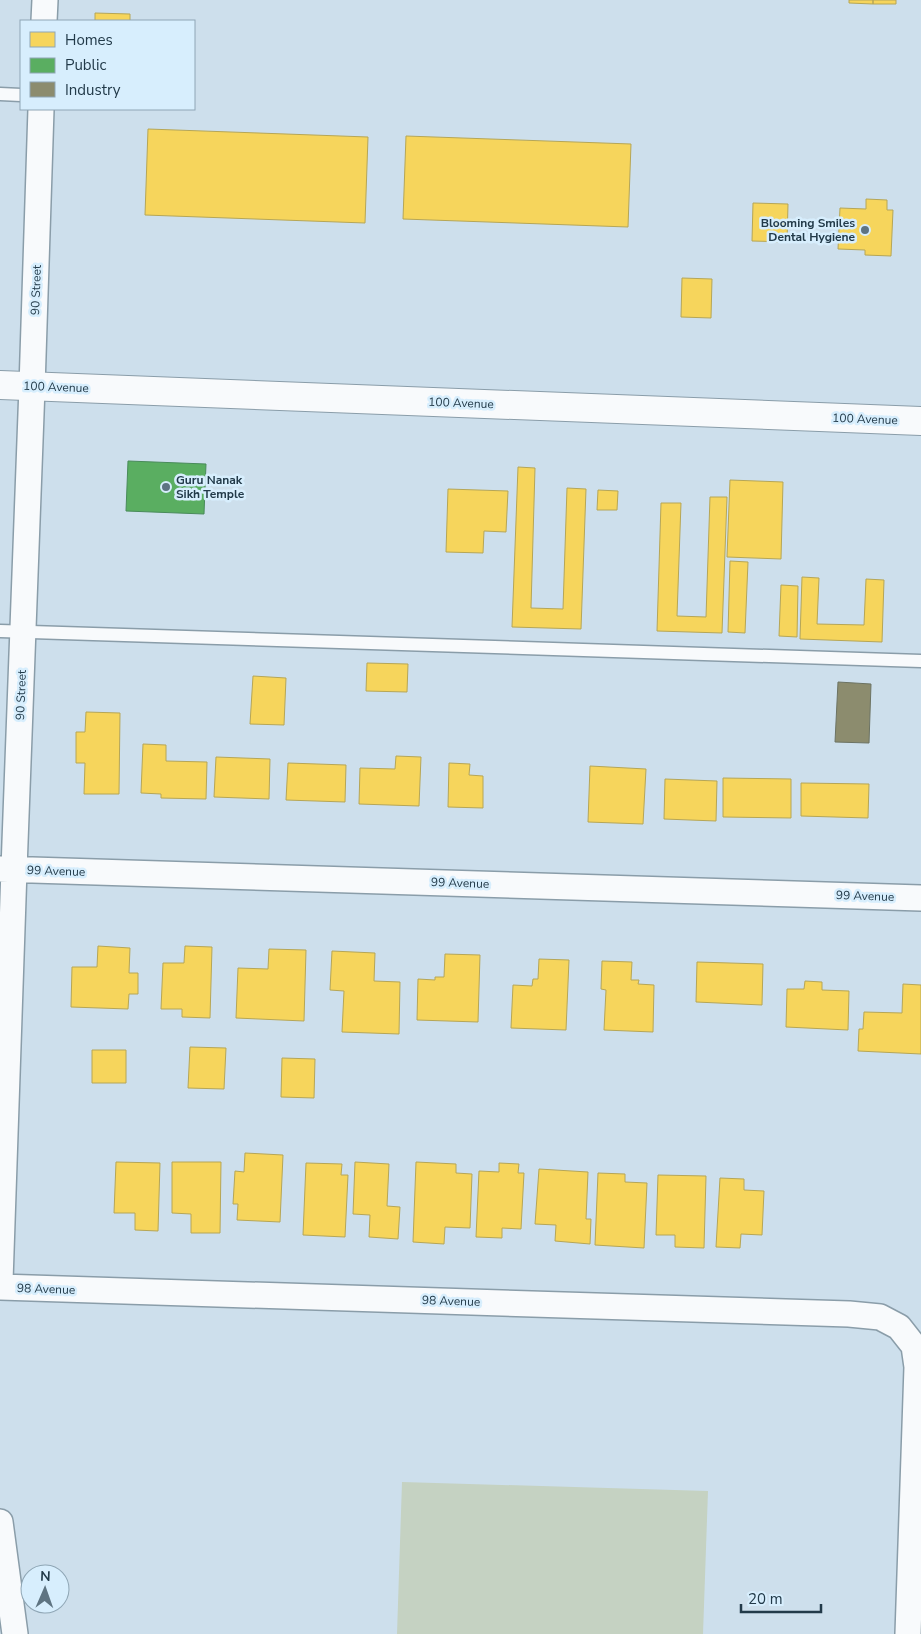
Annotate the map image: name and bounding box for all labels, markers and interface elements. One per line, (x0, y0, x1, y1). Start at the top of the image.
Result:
legend (20, 20, 195, 110)
text: Homes (65, 30, 113, 50)
text: Public (65, 55, 106, 75)
text: Industry (65, 80, 121, 100)
place label: Blooming Smiles Dental Hygiene (761, 215, 855, 245)
marker: Blooming Smiles Dental Hygiene (859, 224, 871, 236)
street label: 90 Street (27, 264, 45, 315)
street label: 100 Avenue (23, 378, 89, 396)
street label: 100 Avenue (428, 394, 494, 412)
street label: 100 Avenue (832, 410, 898, 428)
place label: Guru Nanak Sikh Temple (176, 472, 245, 502)
marker: Guru Nanak Sikh Temple (160, 481, 172, 493)
street label: 90 Street (12, 669, 30, 720)
street label: 99 Avenue (27, 862, 85, 880)
street label: 99 Avenue (431, 874, 489, 892)
street label: 99 Avenue (836, 887, 894, 905)
street label: 98 Avenue (17, 1280, 75, 1298)
street label: 98 Avenue (422, 1292, 480, 1310)
north arrow (20, 1564, 70, 1614)
text: N (40, 1567, 51, 1586)
scale bar (741, 1582, 821, 1614)
text: 20 m (748, 1589, 783, 1609)

